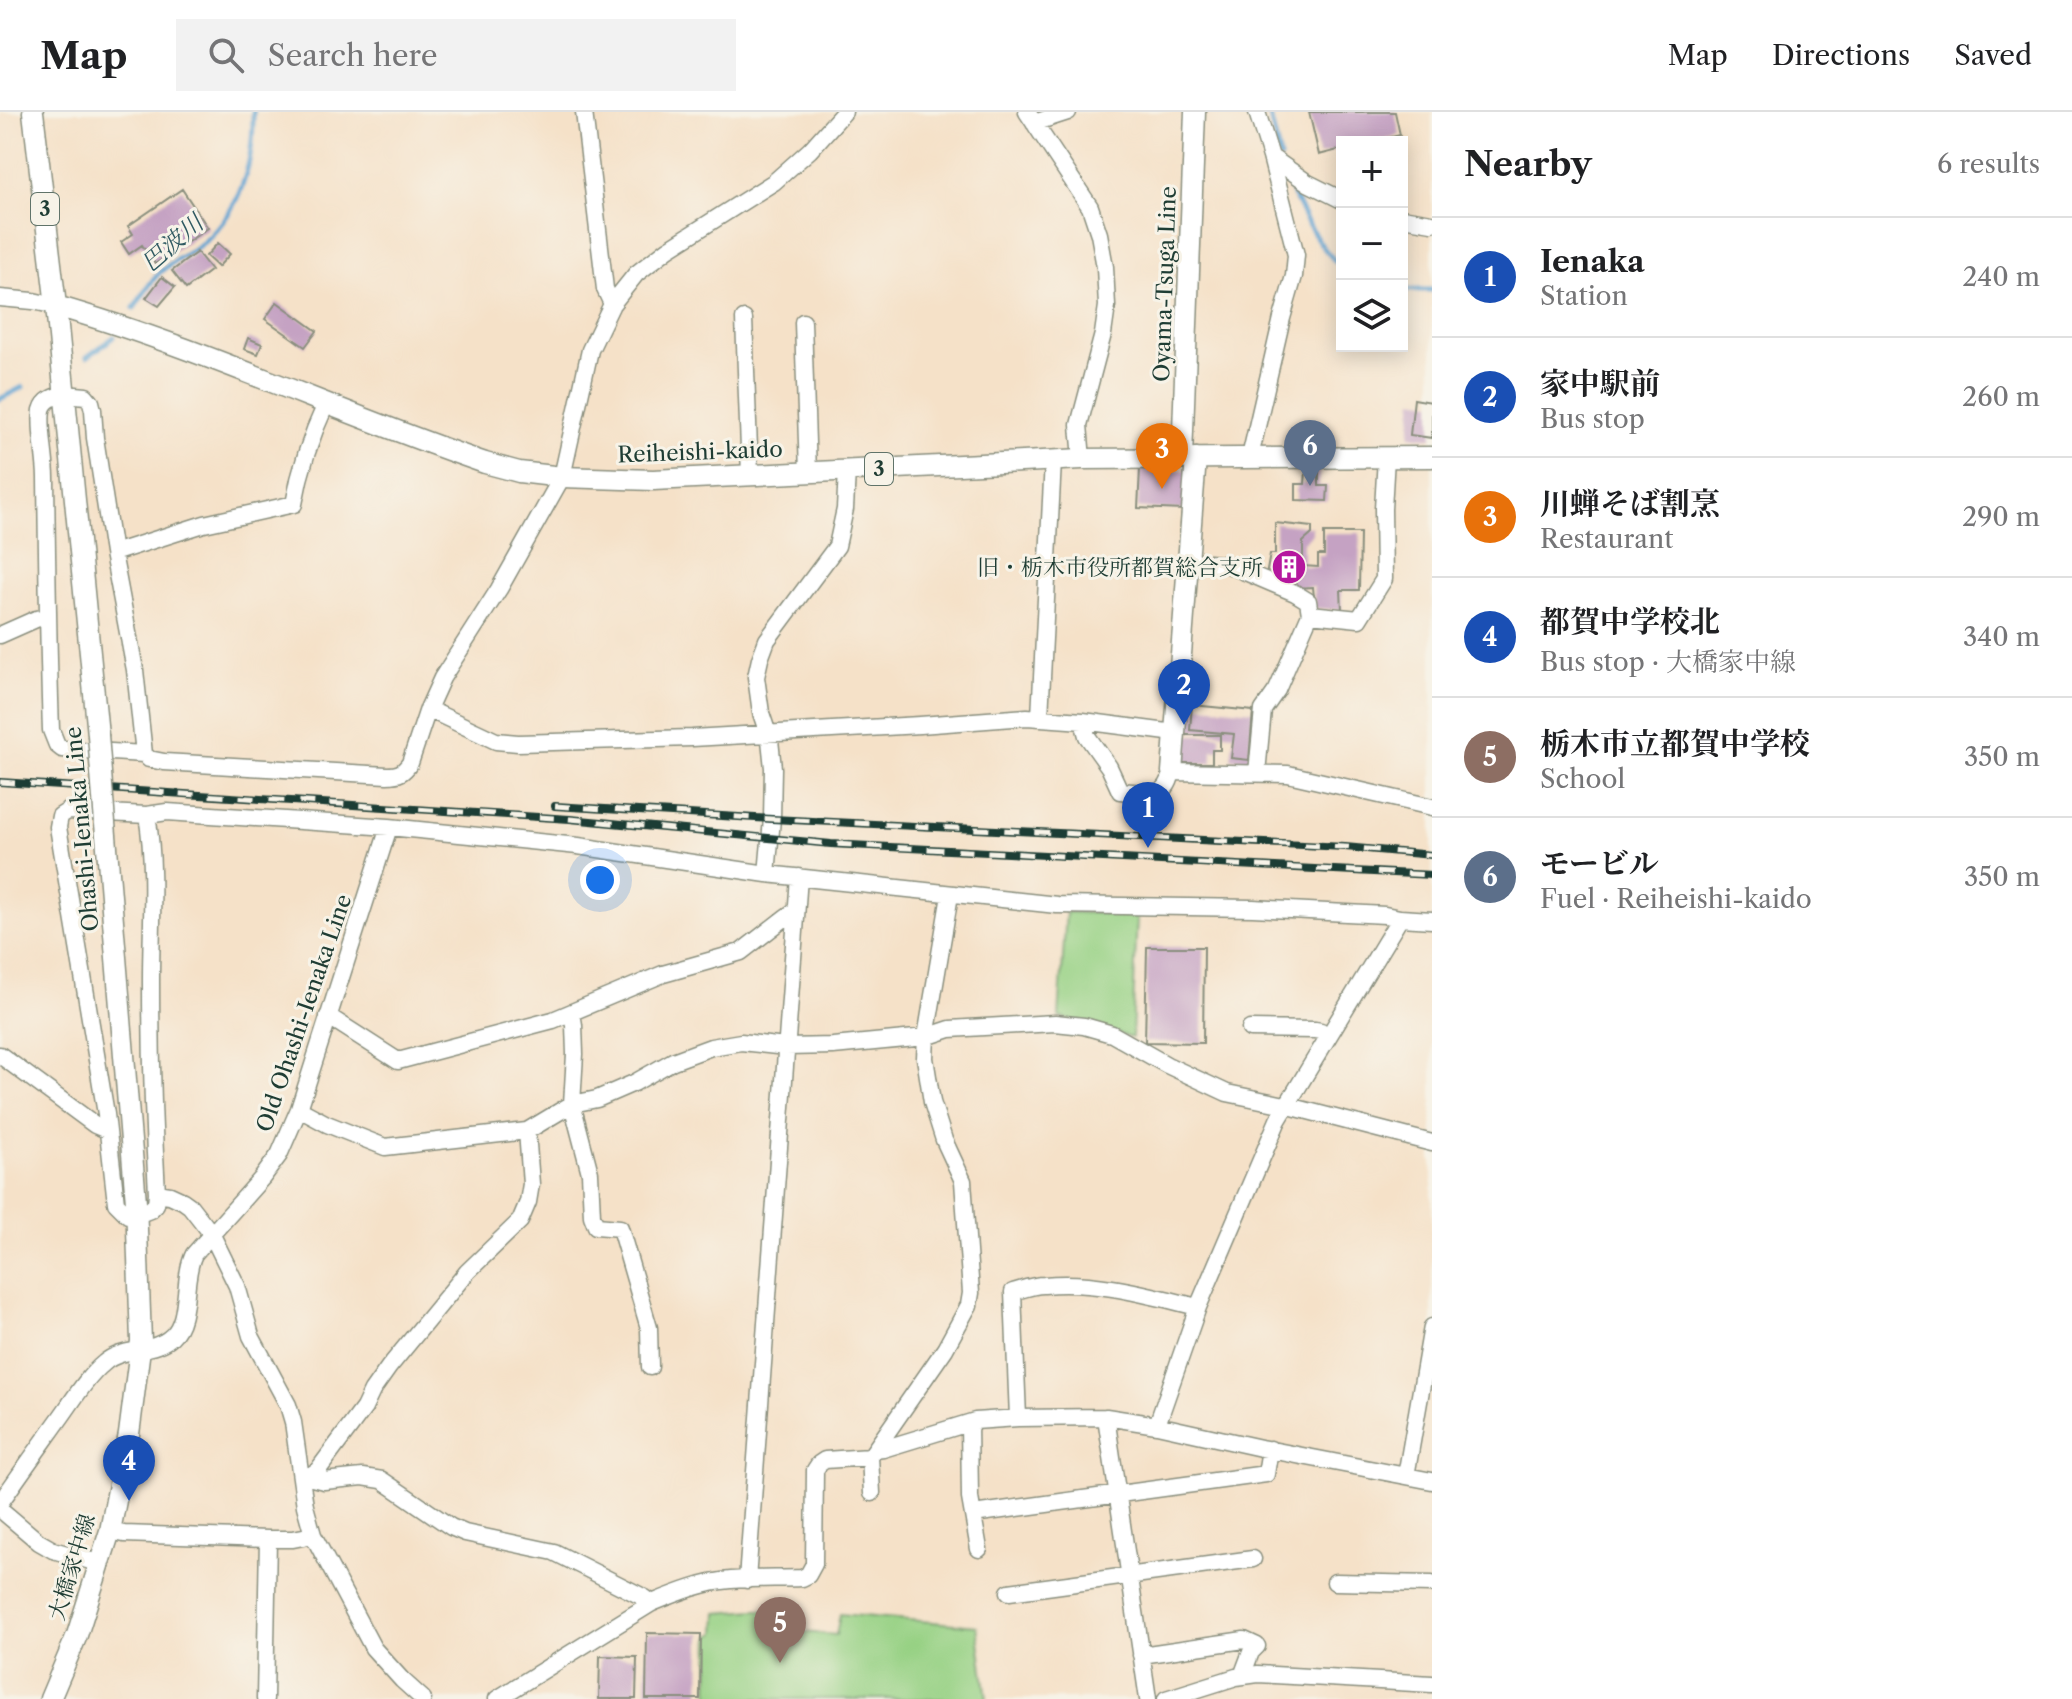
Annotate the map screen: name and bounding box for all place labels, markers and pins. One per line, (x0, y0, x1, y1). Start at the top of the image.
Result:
pin: 6 (1284, 420, 1336, 486)
pin: 3 (1136, 423, 1188, 489)
building icon: 旧・栃木市役所都賀総合支所 (1270, 548, 1308, 586)
place label: 旧・栃木市役所都賀総合支所 (977, 554, 1263, 581)
pin: 2 (1158, 659, 1210, 725)
pin: 1 (1122, 782, 1174, 848)
pin: 4 (103, 1435, 155, 1501)
pin: 5 (754, 1597, 806, 1663)

